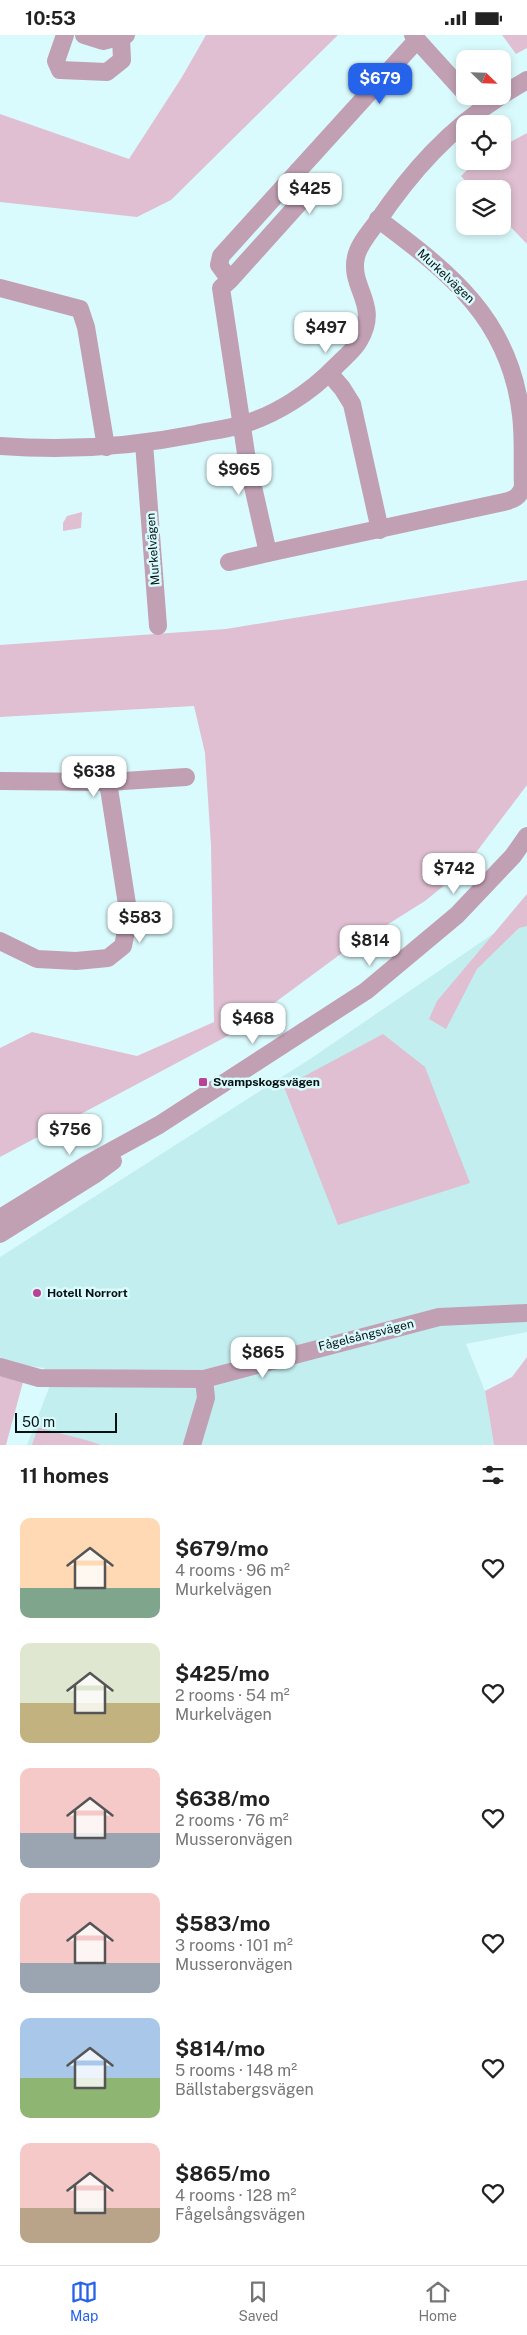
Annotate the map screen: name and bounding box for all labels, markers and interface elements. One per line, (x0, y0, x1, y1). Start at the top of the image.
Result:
text: 10:53 (25, 7, 76, 29)
north arrow (456, 50, 511, 105)
map controls (456, 50, 511, 235)
pin: $679 (350, 63, 410, 105)
text: $679 (359, 69, 401, 88)
button: locate (456, 115, 511, 170)
pin: $425 (280, 173, 340, 215)
text: $425 (289, 179, 331, 198)
button: layers (456, 180, 511, 235)
street label: Murkelvägen (415, 246, 477, 306)
pin: $497 (296, 311, 356, 354)
text: $497 (305, 318, 347, 337)
pin: $965 (209, 453, 269, 496)
text: $965 (218, 460, 260, 479)
street label: Murkelvägen (143, 512, 163, 586)
pin: $638 (64, 755, 124, 798)
text: $638 (73, 762, 115, 781)
pin: $742 (424, 853, 484, 895)
text: $742 (433, 859, 475, 878)
pin: $583 (110, 901, 170, 944)
text: $583 (118, 908, 162, 927)
pin: $814 (340, 925, 400, 967)
text: $814 (351, 931, 389, 950)
pin: $468 (223, 1003, 283, 1045)
text: $468 (232, 1009, 274, 1028)
place label: Svampskogsvägen (213, 1075, 320, 1089)
marker: Svampskogsvägen (197, 1076, 209, 1088)
pin: $756 (40, 1113, 100, 1156)
text: $756 (49, 1120, 91, 1139)
place label: Hotell Norrort (47, 1286, 128, 1300)
marker: Hotell Norrort (31, 1287, 43, 1299)
street label: Fågelsångsvägen (317, 1316, 415, 1354)
pin: $865 (233, 1337, 293, 1379)
text: $865 (242, 1343, 284, 1362)
scale bar (15, 1410, 118, 1433)
text: 50 m (22, 1414, 55, 1430)
icon: filters (479, 1461, 507, 1489)
text: 11 homes (20, 1463, 109, 1488)
text: $679/mo (175, 1536, 269, 1561)
icon: home (60, 1538, 120, 1598)
icon: heart (479, 1554, 507, 1582)
text: 4 rooms · 96 m² (175, 1561, 290, 1580)
text: Murkelvägen (175, 1580, 272, 1599)
text: $425/mo (175, 1661, 269, 1686)
icon: home (60, 1663, 120, 1723)
icon: heart (479, 1679, 507, 1707)
text: 2 rooms · 54 m² (175, 1686, 290, 1705)
text: Murkelvägen (175, 1705, 272, 1724)
text: $638/mo (175, 1786, 270, 1811)
icon: home (60, 1788, 120, 1848)
icon: heart (479, 1804, 507, 1832)
text: 2 rooms · 76 m² (175, 1811, 289, 1830)
text: Musseronvägen (175, 1830, 293, 1849)
text: $583/mo (175, 1911, 270, 1936)
icon: home (60, 1913, 120, 1973)
icon: heart (479, 1929, 507, 1957)
text: 3 rooms · 101 m² (175, 1936, 293, 1955)
text: Musseronvägen (175, 1955, 293, 1974)
text: $814/mo (175, 2036, 265, 2061)
icon: home (60, 2038, 120, 2098)
icon: heart (479, 2054, 507, 2082)
text: 5 rooms · 148 m² (175, 2061, 297, 2080)
text: Bällstabergsvägen (175, 2080, 314, 2099)
text: $865/mo (175, 2161, 270, 2186)
icon: home (60, 2163, 120, 2223)
icon: heart (479, 2179, 507, 2207)
text: 4 rooms · 128 m² (175, 2186, 296, 2205)
text: Fågelsångsvägen (175, 2205, 305, 2224)
tab: Map (70, 2278, 98, 2324)
tab: Saved (238, 2278, 278, 2324)
tab: Home (418, 2278, 457, 2324)

